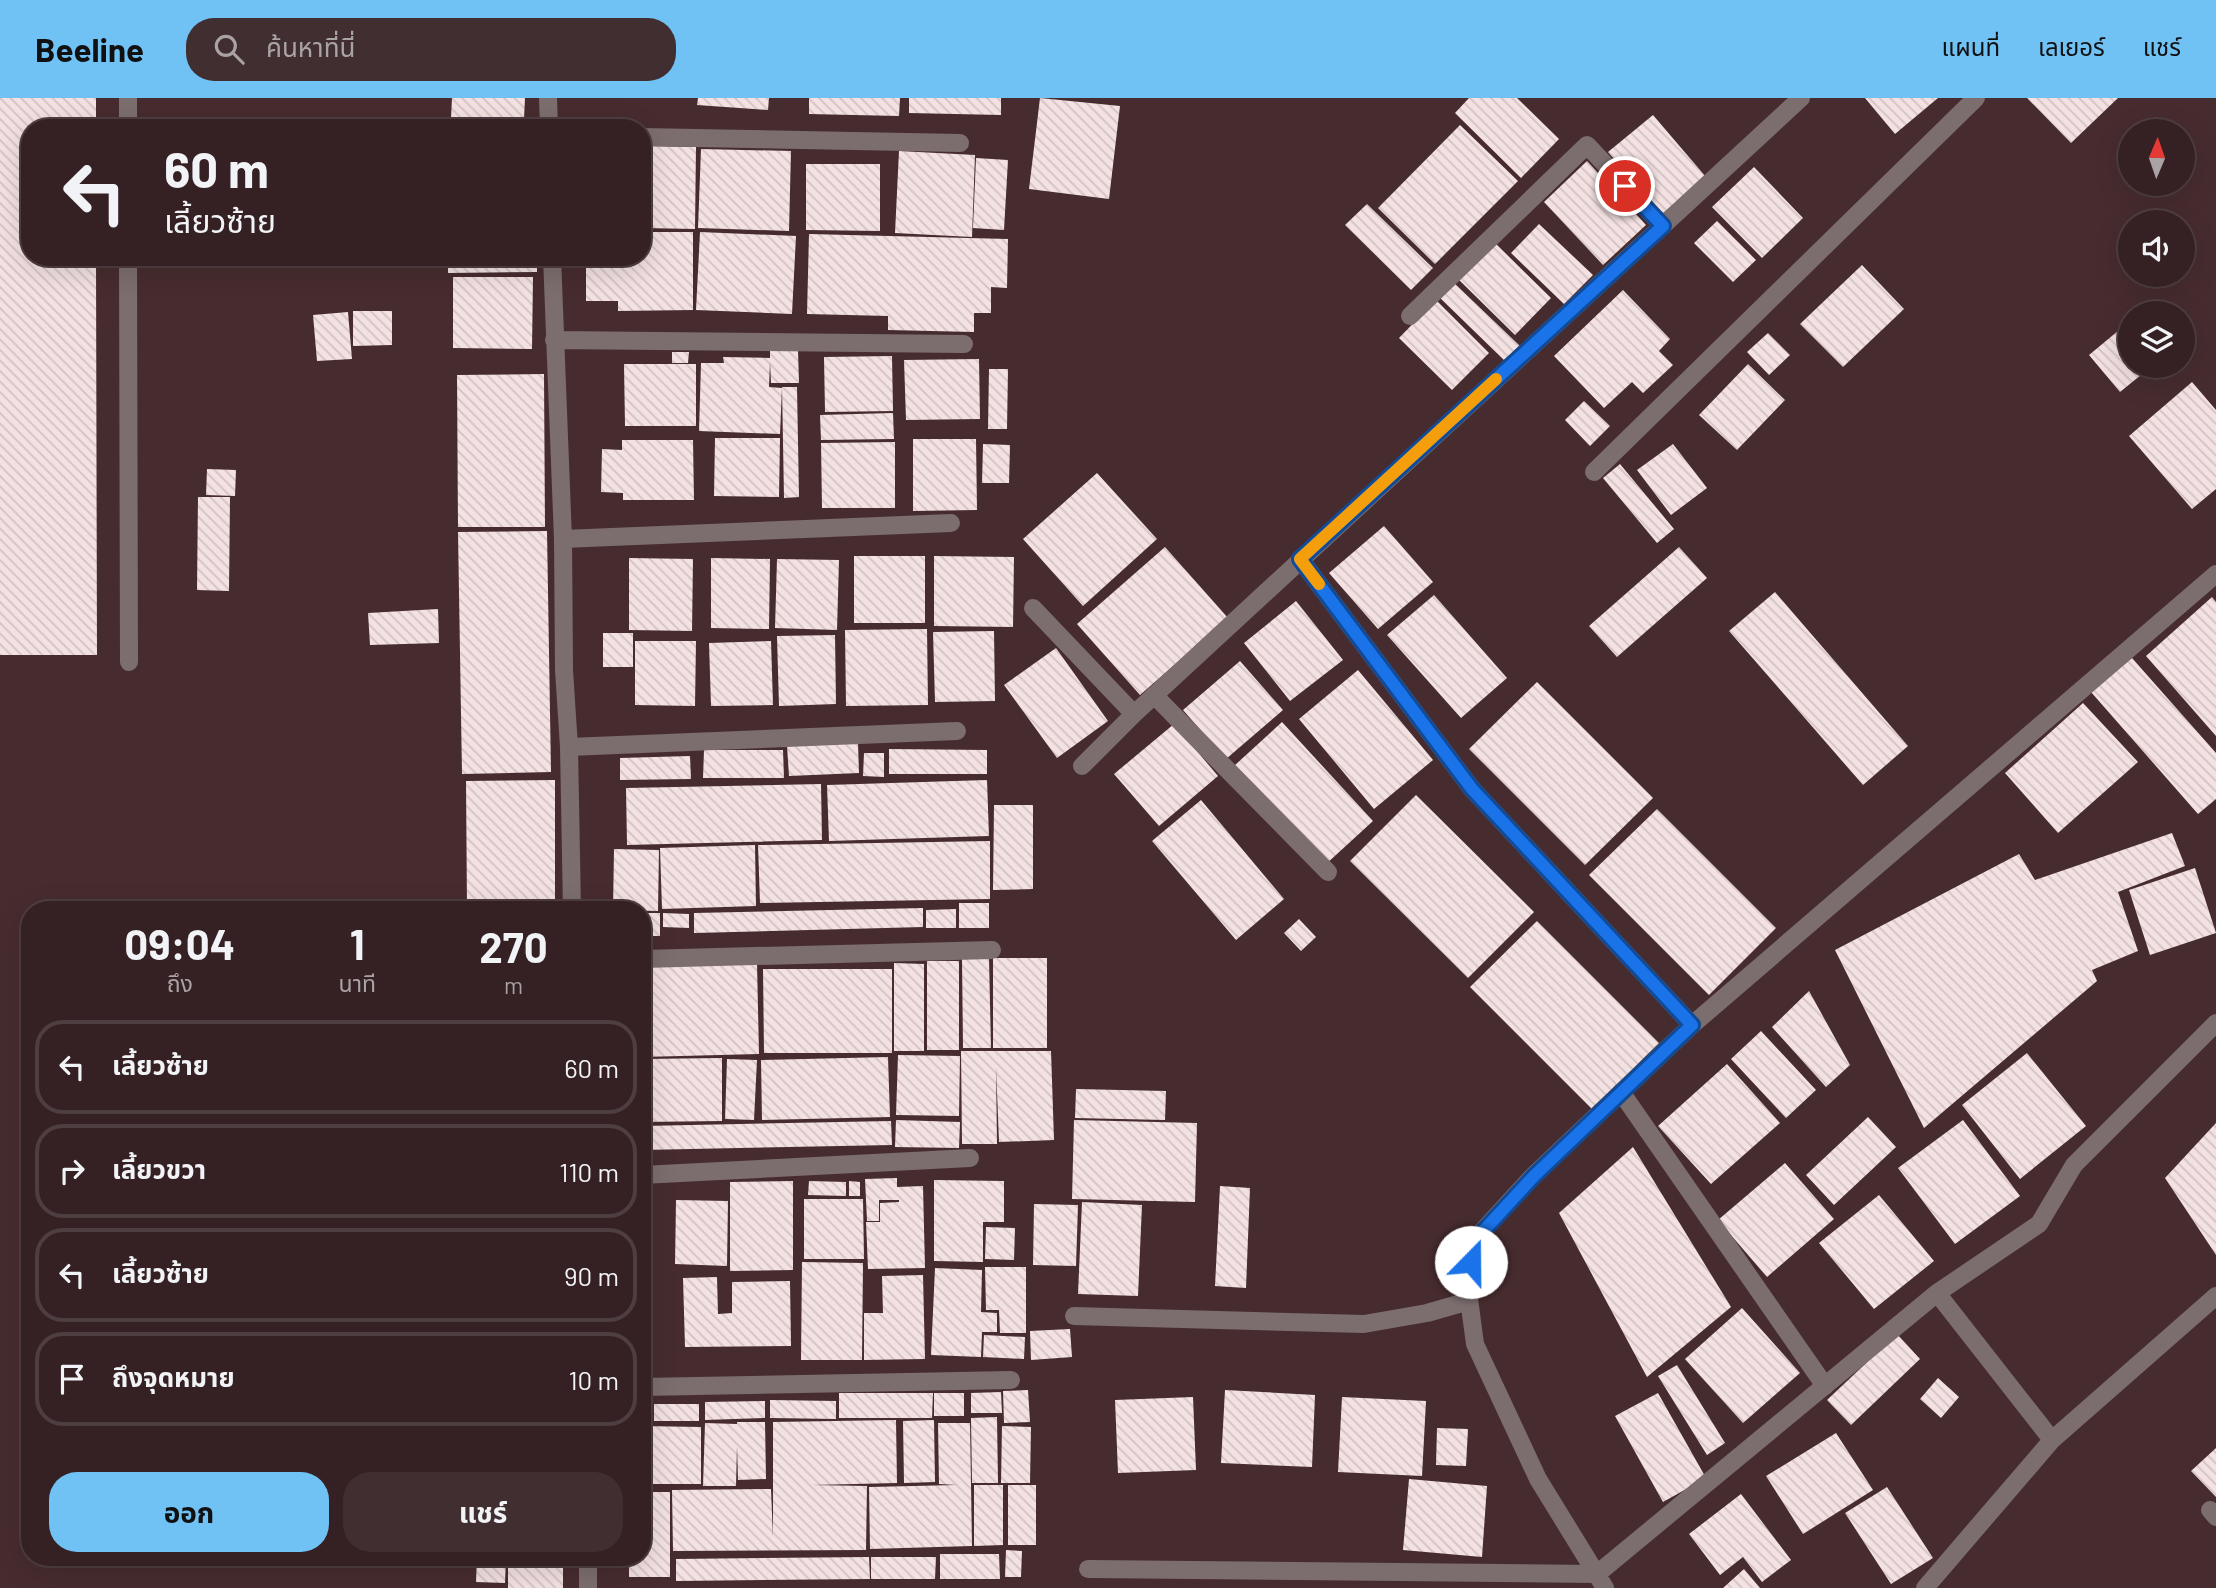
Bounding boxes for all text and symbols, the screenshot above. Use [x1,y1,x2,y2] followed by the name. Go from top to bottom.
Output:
[186,18,676,81] search box
[35,29,144,69] text: Beeline
[210,30,248,68] icon: search
[266,31,355,62] text: ค้นหาที่นี่
[1942,32,2000,61] text: แผนที่
[2038,32,2105,61] text: เลเยอร์
[2143,32,2181,61] text: แชร์
[2118,119,2194,196] north arrow
[2118,119,2195,378] map controls
[164,139,269,198] text: 60 m
[49,147,140,238] icon: left
[1595,156,1655,216] pin
[1606,167,1644,205] icon: arrive
[164,201,276,239] text: เลี้ยวซ้าย
[2118,210,2195,287] button: sound
[2118,301,2195,378] button: layers
[124,918,235,968] text: 09:04
[350,918,365,968] text: 1
[479,921,548,971] text: 270
[167,969,193,997] text: ถึง
[339,969,376,997] text: นาที
[504,971,523,999] text: m
[53,1048,91,1086] icon: left
[112,1049,209,1080] text: เลี้ยวซ้าย
[564,1052,619,1083] text: 60 m
[53,1152,91,1190] icon: right
[112,1153,206,1184] text: เลี้ยวขวา
[559,1156,619,1187] text: 110 m
[1434,1225,1508,1299] position arrow
[53,1256,91,1294] icon: left
[112,1257,209,1288] text: เลี้ยวซ้าย
[564,1260,619,1291] text: 90 m
[53,1360,91,1398] icon: arrive
[112,1361,235,1392] text: ถึงจุดหมาย
[569,1364,619,1395] text: 10 m
[49,1472,329,1552] button: ออก
[343,1472,623,1552] button: แชร์

